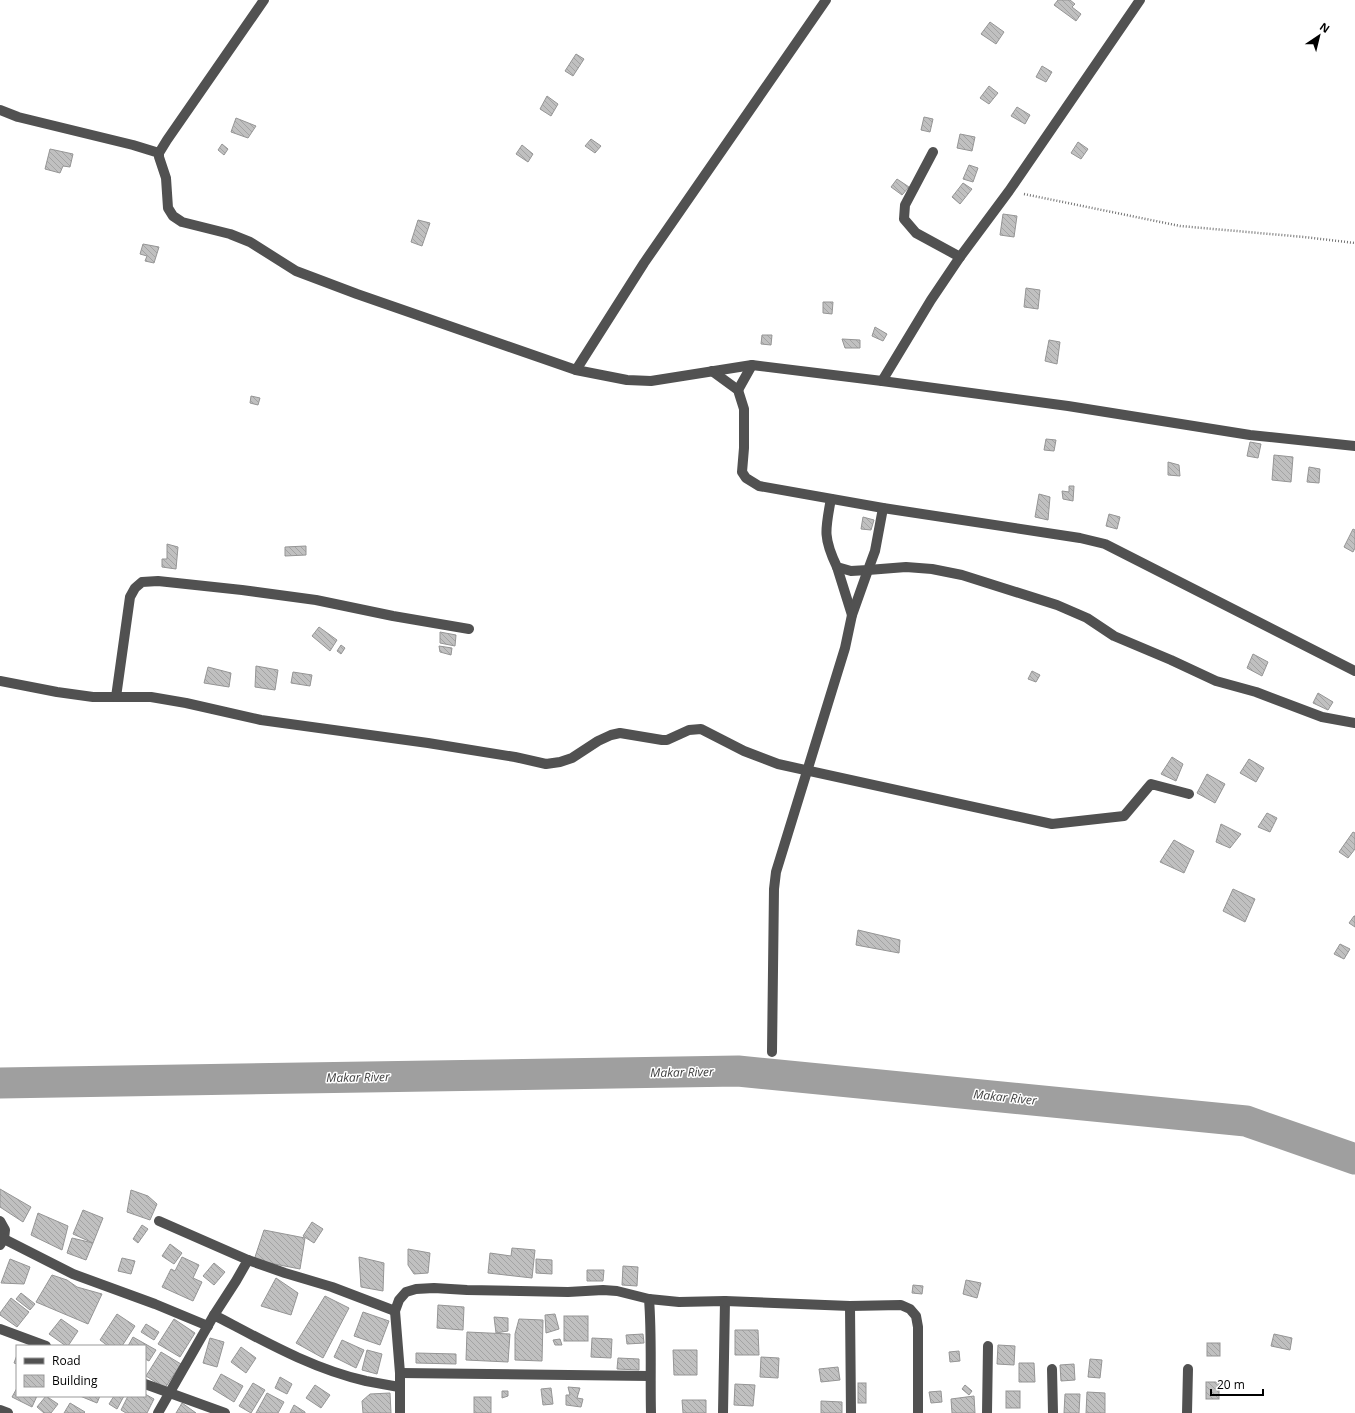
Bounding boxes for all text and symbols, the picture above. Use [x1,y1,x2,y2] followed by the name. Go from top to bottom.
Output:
[1299,16,1339,56] north arrow
[1317,19,1333,36] text: N
[650,1063,715,1081] water label: Makar River
[326,1068,391,1086] water label: Makar River
[973,1085,1039,1109] water label: Makar River
[16,1345,146,1397] legend
[52,1352,81,1369] text: Road
[1211,1371,1263,1397] scale bar
[52,1372,98,1389] text: Building
[1217,1376,1245,1393] text: 20 m

